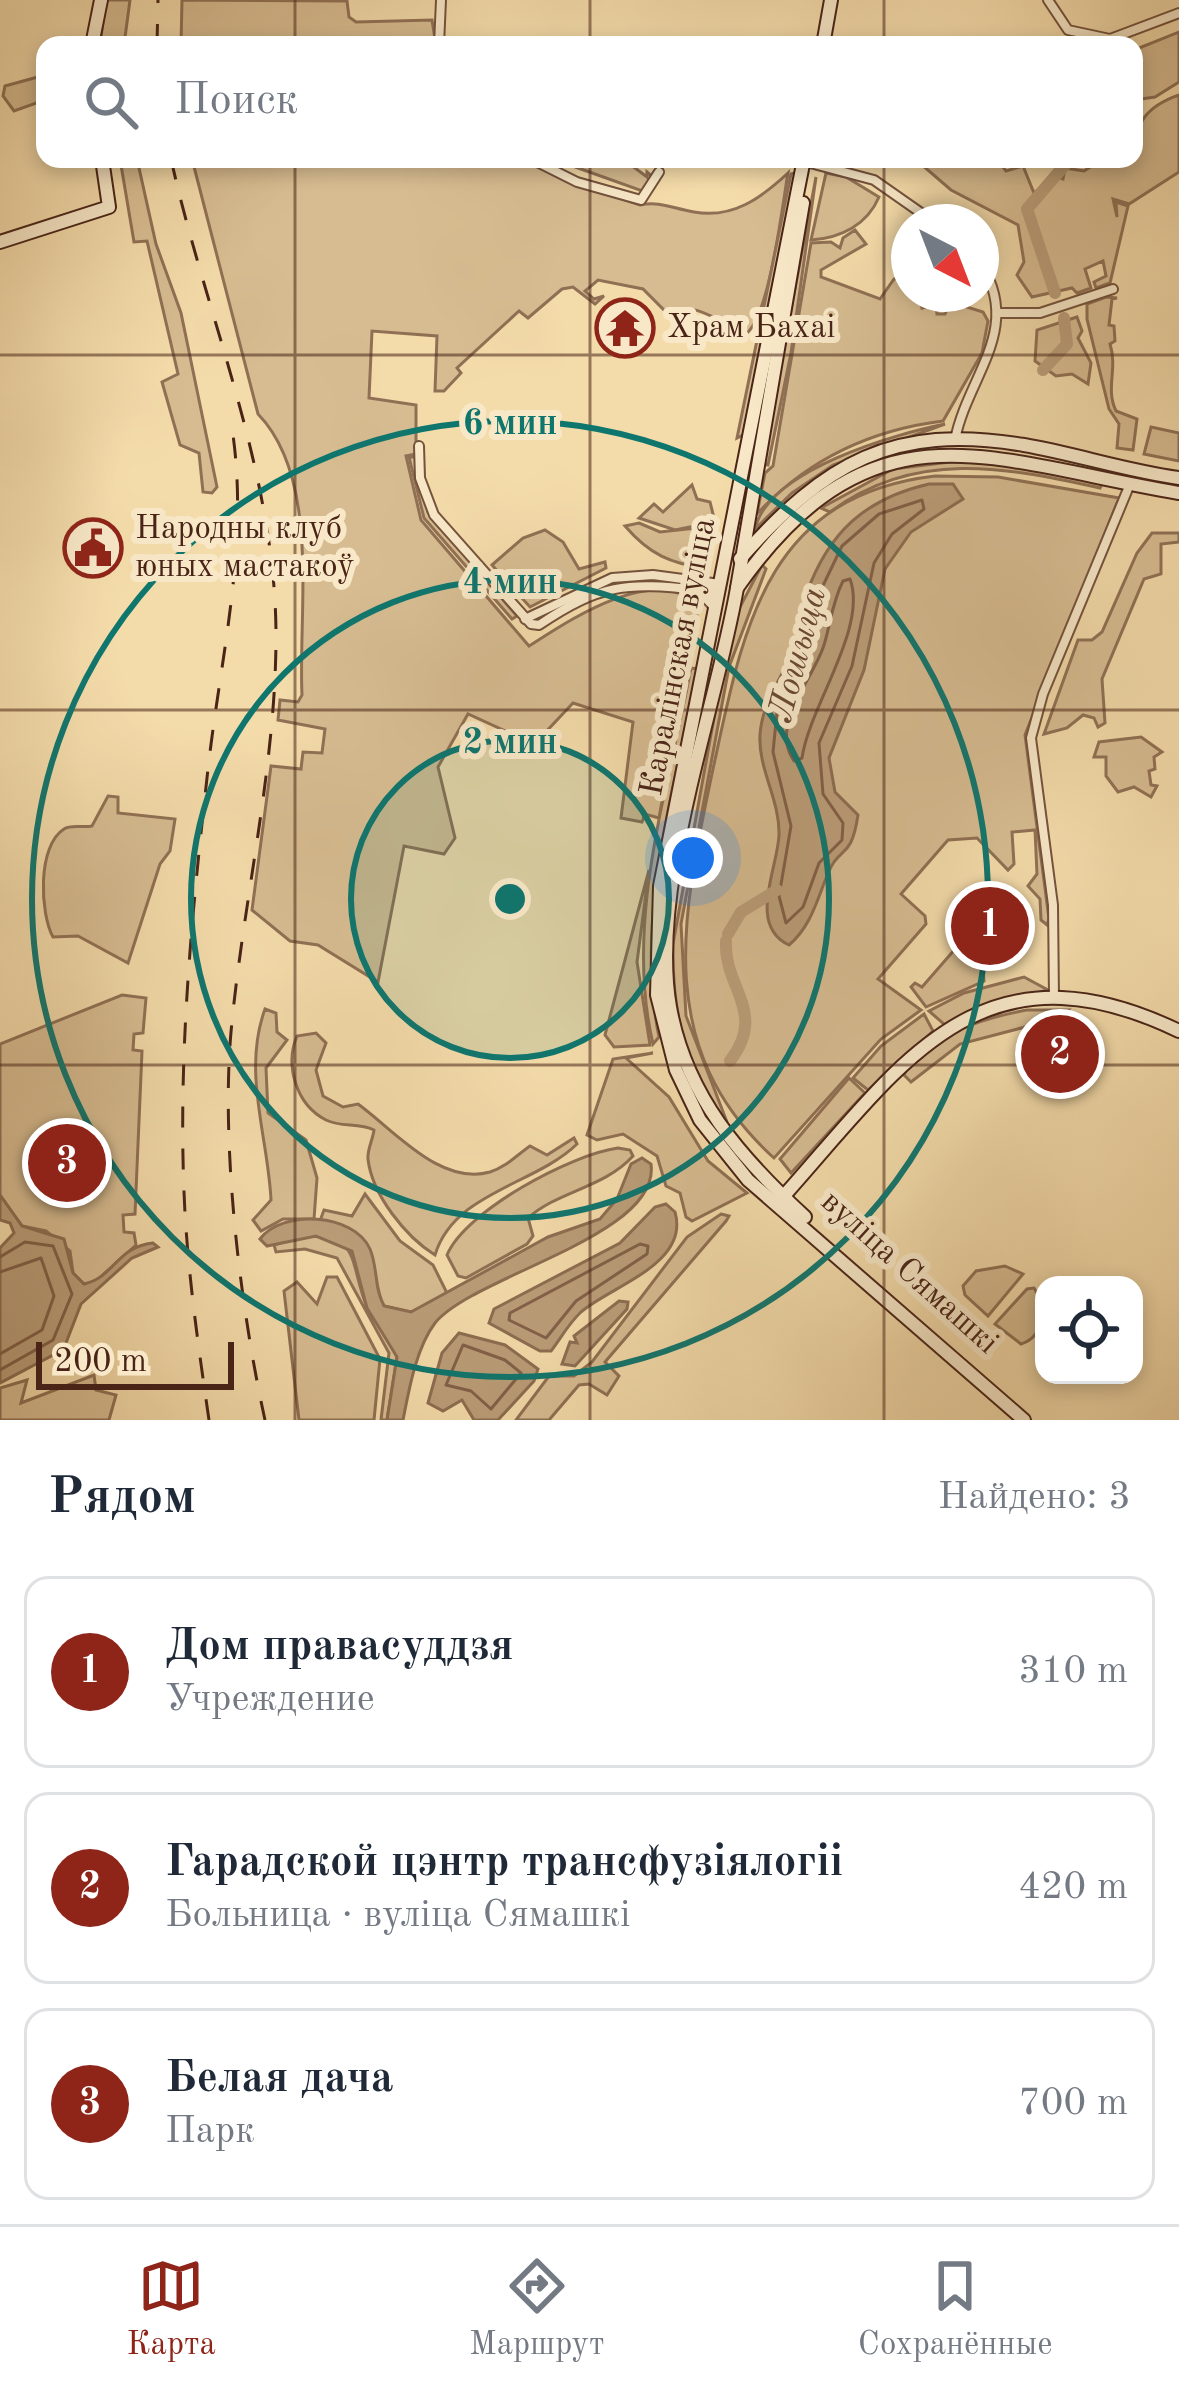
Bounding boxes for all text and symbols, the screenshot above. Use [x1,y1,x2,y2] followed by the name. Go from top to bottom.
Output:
[36,36,1143,168] search box
[78,69,144,135] icon: search
[174,79,298,124] text: Поиск
[891,204,999,312] north arrow
[594,297,656,359] temple icon: Храм Бахаі
[667,312,835,345] place label: Храм Бахаі
[462,407,558,443] text: 6 мин
[135,513,354,584] place label: Народны клуб юных мастакоў
[636,515,722,799] street label: Каралінская вуліца
[62,517,124,579] public building icon: Народны клуб юных мастакоў
[462,566,558,602] text: 4 мин
[764,584,834,726] water label: Лошыца
[462,726,558,762] text: 2 мин
[663,828,723,888] your location
[489,878,531,920] centre of rings
[951,881,1029,971] pin: 1
[1021,1009,1099,1099] pin: 2
[28,1118,106,1208] pin: 3
[814,1185,1004,1361] street label: вуліца Сямашкі
[1035,1276,1143,1384] map controls
[1035,1276,1143,1384] button: locate
[36,1336,234,1389] scale bar
[54,1346,147,1379] text: 200 m
[48,1473,196,1524] text: Рядом
[938,1478,1131,1517] text: Найдено: 3
[165,1625,513,1670] text: Дом правасуддзя
[79,1652,101,1691] text: 1
[1018,1652,1128,1691] text: 310 m
[165,1680,375,1719] text: Учреждение
[165,1841,843,1886] text: Гарадской цэнтр трансфузіялогіі
[79,1868,101,1907] text: 2
[1018,1868,1128,1907] text: 420 m
[165,1896,630,1935] text: Больница · вуліца Сямашкі
[165,2057,394,2102] text: Белая дача
[79,2084,101,2123] text: 3
[1018,2084,1128,2123] text: 700 m
[165,2112,255,2151] text: Парк
[127,2253,216,2366] tab: Карта
[469,2253,605,2366] tab: Маршрут
[858,2253,1052,2366] tab: Сохранённые

